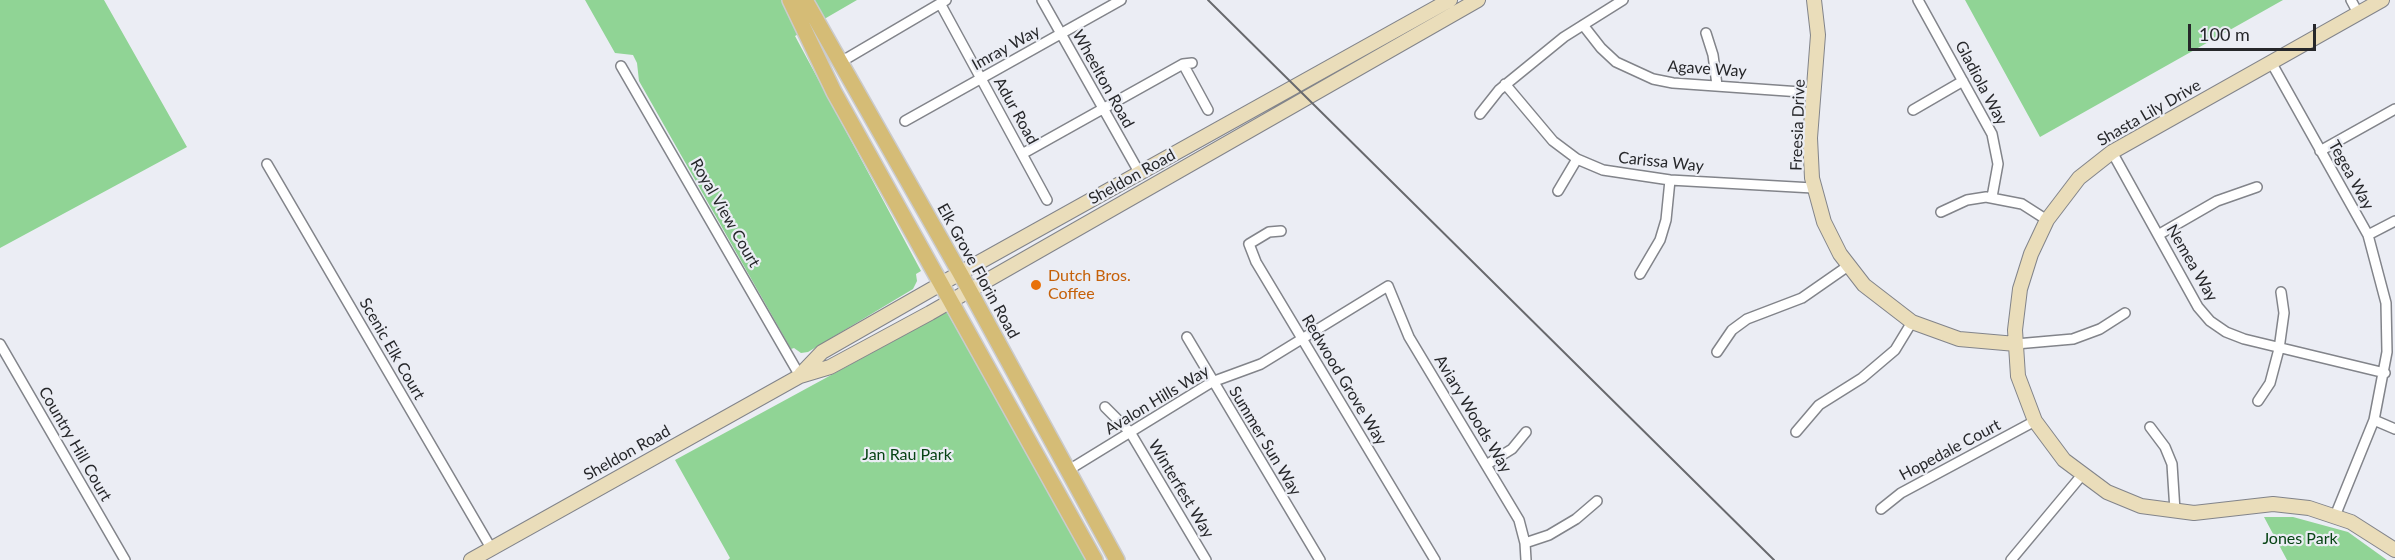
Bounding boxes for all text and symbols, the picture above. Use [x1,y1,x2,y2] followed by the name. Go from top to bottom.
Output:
[2191,12,2318,50] scale bar
[969,21,1043,75] street label: Imray Way
[2199,23,2250,45] text: 100 m
[1068,27,1138,131] street label: Wheelton Road
[1951,38,2011,128] street label: Gladiola Way
[1667,57,1747,81] street label: Agave Way
[990,74,1042,148] street label: Adur Road
[2094,76,2204,150] street label: Shasta Lily Drive
[1787,79,1809,171] street label: Freesia Drive
[2324,137,2378,213] street label: Tegea Way
[1085,145,1179,209] street label: Sheldon Road
[1617,148,1705,176] street label: Carissa Way
[686,155,764,271] street label: Royal View Court
[933,200,1023,342] street label: Elk Grove Florin Road
[2162,221,2222,305] street label: Nemea Way
[1048,266,1131,304] place label: Dutch Bros. Coffee
[1029,278,1043,292] marker: Dutch Bros. Coffee
[355,295,429,403] street label: Scenic Elk Court
[1297,311,1391,449] street label: Redwood Grove Way
[1430,352,1516,476] street label: Aviary Woods Way
[1101,361,1213,439] street label: Avalon Hills Way
[34,383,116,505] street label: Country Hill Court
[1225,383,1305,499] street label: Summer Sun Way
[1896,415,2004,485] street label: Hopedale Court
[580,421,674,485] street label: Sheldon Road
[1144,436,1218,542] street label: Winterfest Way
[862,445,952,465] park label: Jan Rau Park
[2262,529,2338,549] park label: Jones Park

